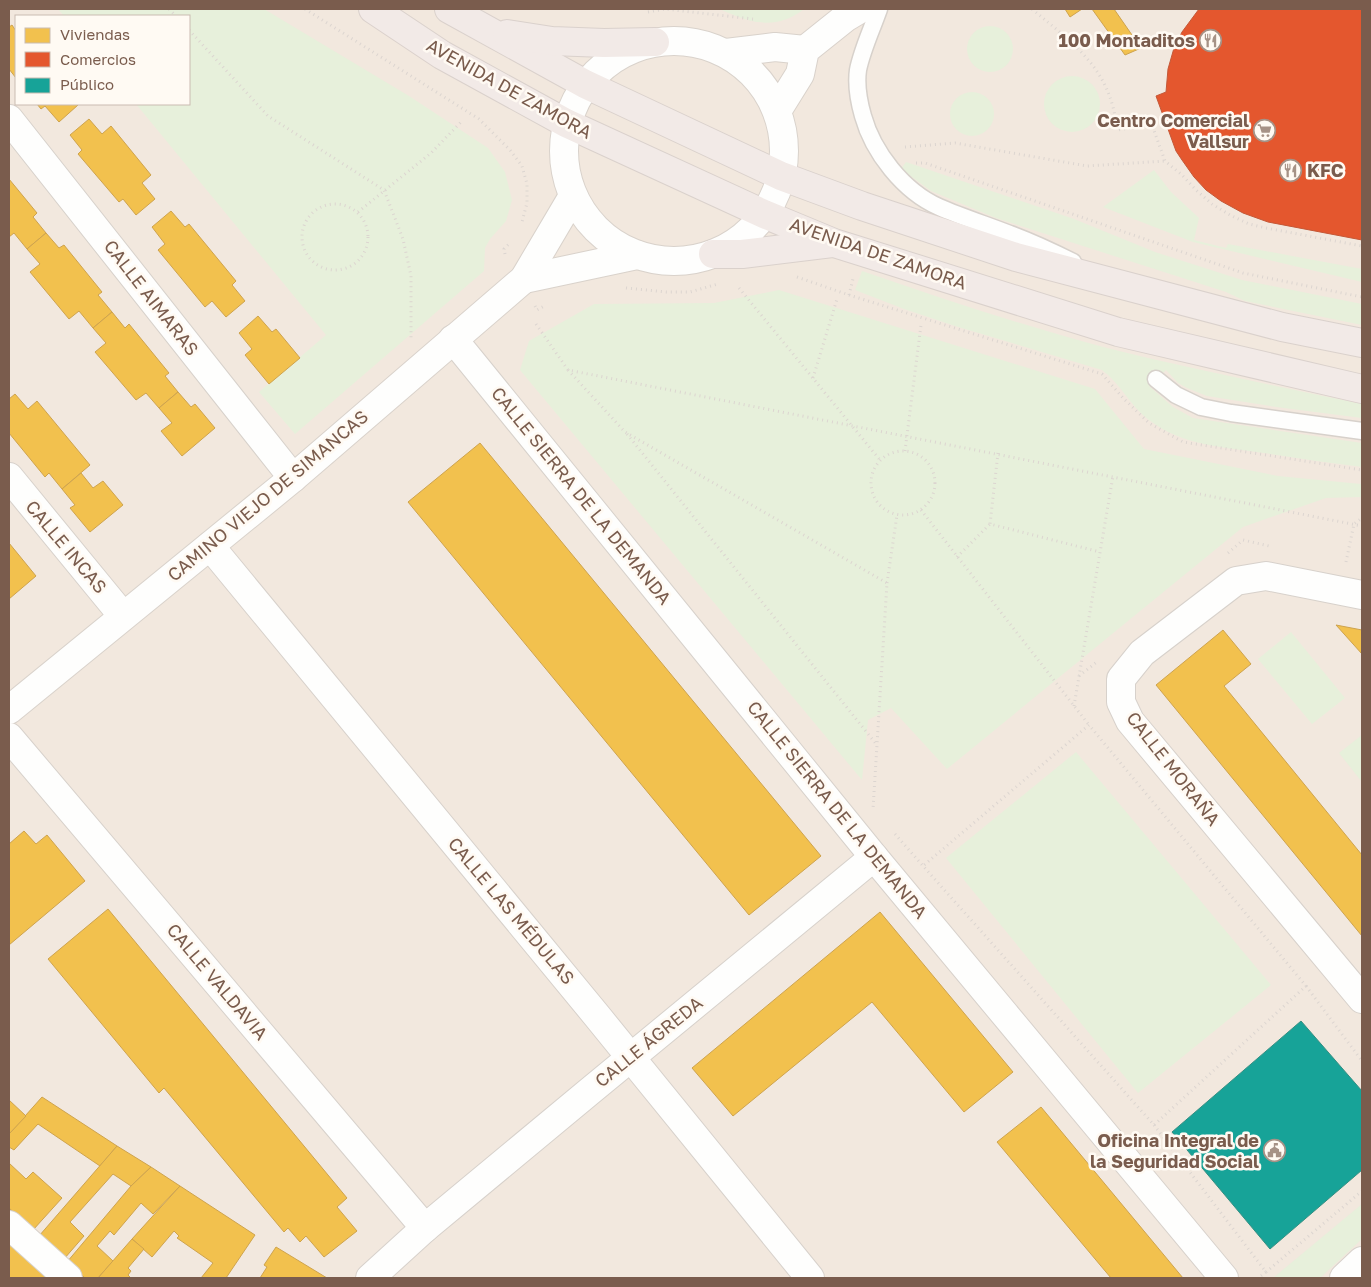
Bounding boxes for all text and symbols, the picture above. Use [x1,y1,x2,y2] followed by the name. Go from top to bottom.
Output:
[15,15,190,105] legend
[60,25,130,43] text: Viviendas
[1058,29,1195,51] place label: 100 Montaditos
[1199,29,1223,53] restaurant icon: 100 Montaditos
[423,34,596,143] street label: AVENIDA DE ZAMORA
[60,50,136,68] text: Comercios
[60,75,114,93] text: Público
[1097,109,1249,152] place label: Centro Comercial Vallsur
[1253,119,1277,143] supermarket icon: Centro Comercial Vallsur
[1279,159,1303,183] restaurant icon: KFC
[1307,159,1344,181] place label: KFC
[787,212,970,294] street label: AVENIDA DE ZAMORA
[100,235,204,360] street label: CALLE AIMARAS
[487,382,676,609] street label: CALLE SIERRA DE LA DEMANDA
[163,405,372,586] street label: CAMINO VIEJO DE SIMANCAS
[22,495,112,597] street label: CALLE INCAS
[743,696,932,923] street label: CALLE SIERRA DE LA DEMANDA
[1122,707,1225,830] street label: CALLE MORAÑA
[444,832,580,988] street label: CALLE LAS MÉDULAS
[163,919,273,1044] street label: CALLE VALDAVIA
[590,991,707,1091] street label: CALLE ÁGREDA
[1090,1129,1259,1172] place label: Oficina Integral de la Seguridad Social
[1263,1139,1287,1163] public building icon: Oficina Integral de la Seguridad Social

